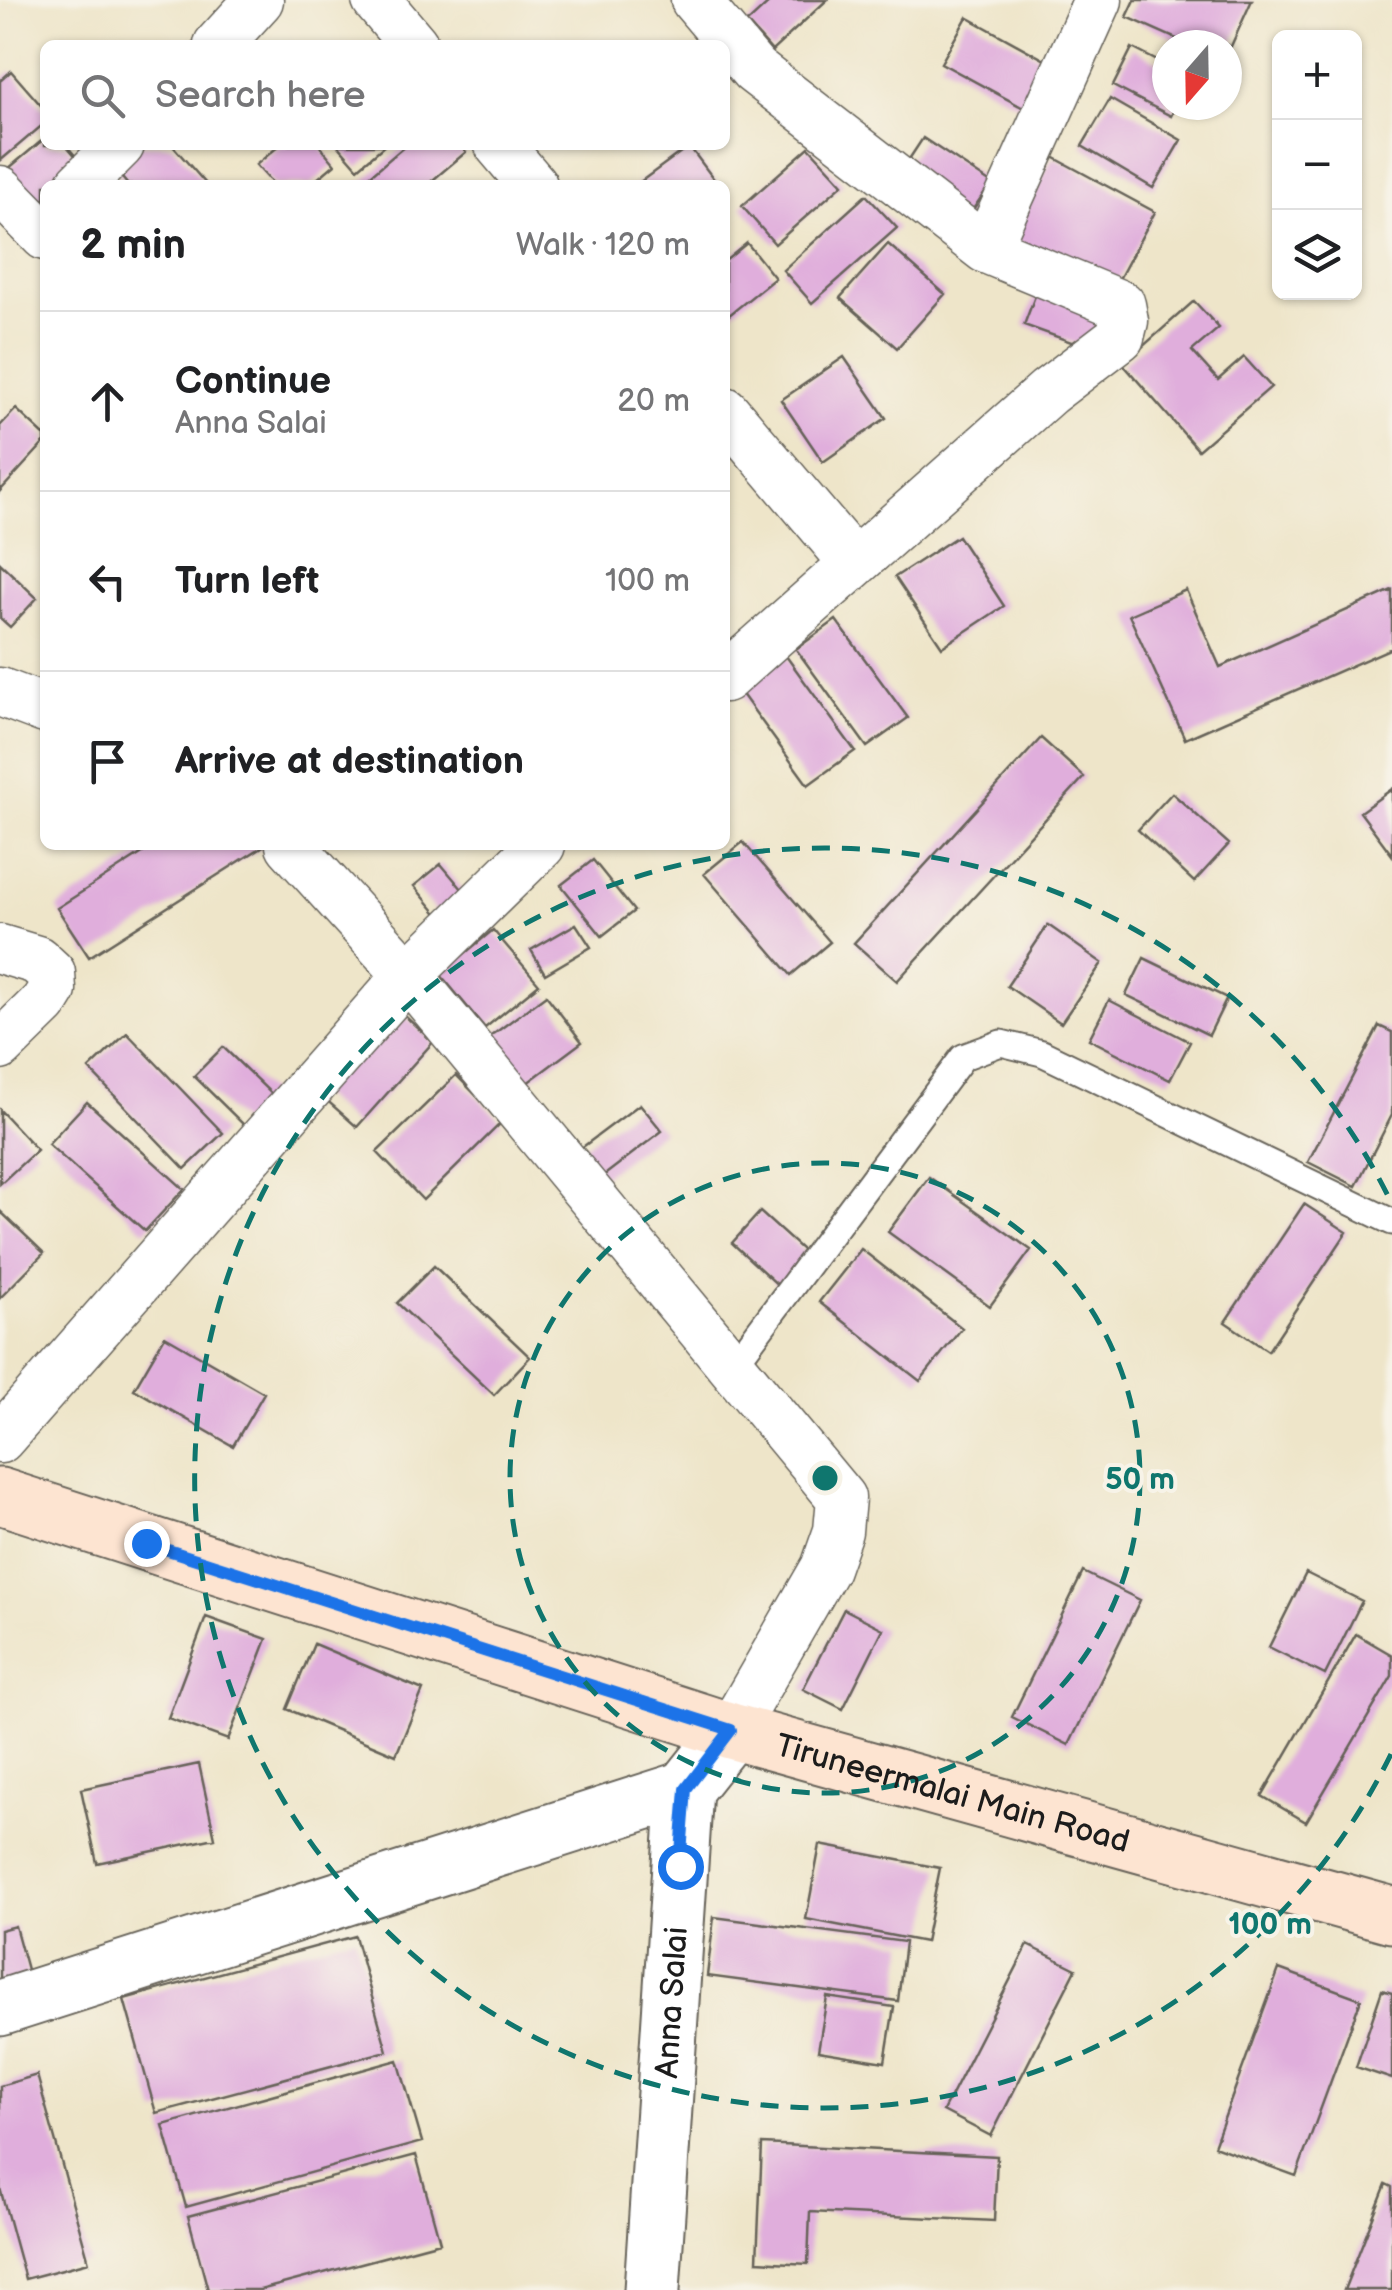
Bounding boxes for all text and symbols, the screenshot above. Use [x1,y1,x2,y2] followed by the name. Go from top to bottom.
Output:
[1152,30,1242,120] north arrow
[1272,30,1362,300] map controls
[1272,30,1362,120] button: +
[40,40,730,150] search box
[75,68,130,123] icon: search
[155,73,366,118] text: Search here
[1272,120,1362,210] button: −
[1272,210,1362,300] button: layers
[80,220,186,271] text: 2 min
[516,226,690,265] text: Walk · 120 m
[175,359,331,404] text: Continue
[80,374,135,429] icon: ahead
[617,382,690,421] text: 20 m
[175,404,327,443] text: Anna Salai
[80,554,135,609] icon: left
[175,559,319,604] text: Turn left
[605,562,690,601] text: 100 m
[80,734,135,789] icon: arrive
[175,739,524,784] text: Arrive at destination
[807,1460,843,1496] centre of rings
[1105,1462,1175,1498] text: 50 m
[124,1521,170,1567] route end
[771,1726,1134,1862] street label: Tiruneermalai Main Road
[658,1844,704,1890] route start
[1228,1907,1312,1943] text: 100 m
[648,1926,697,2080] street label: Anna Salai

